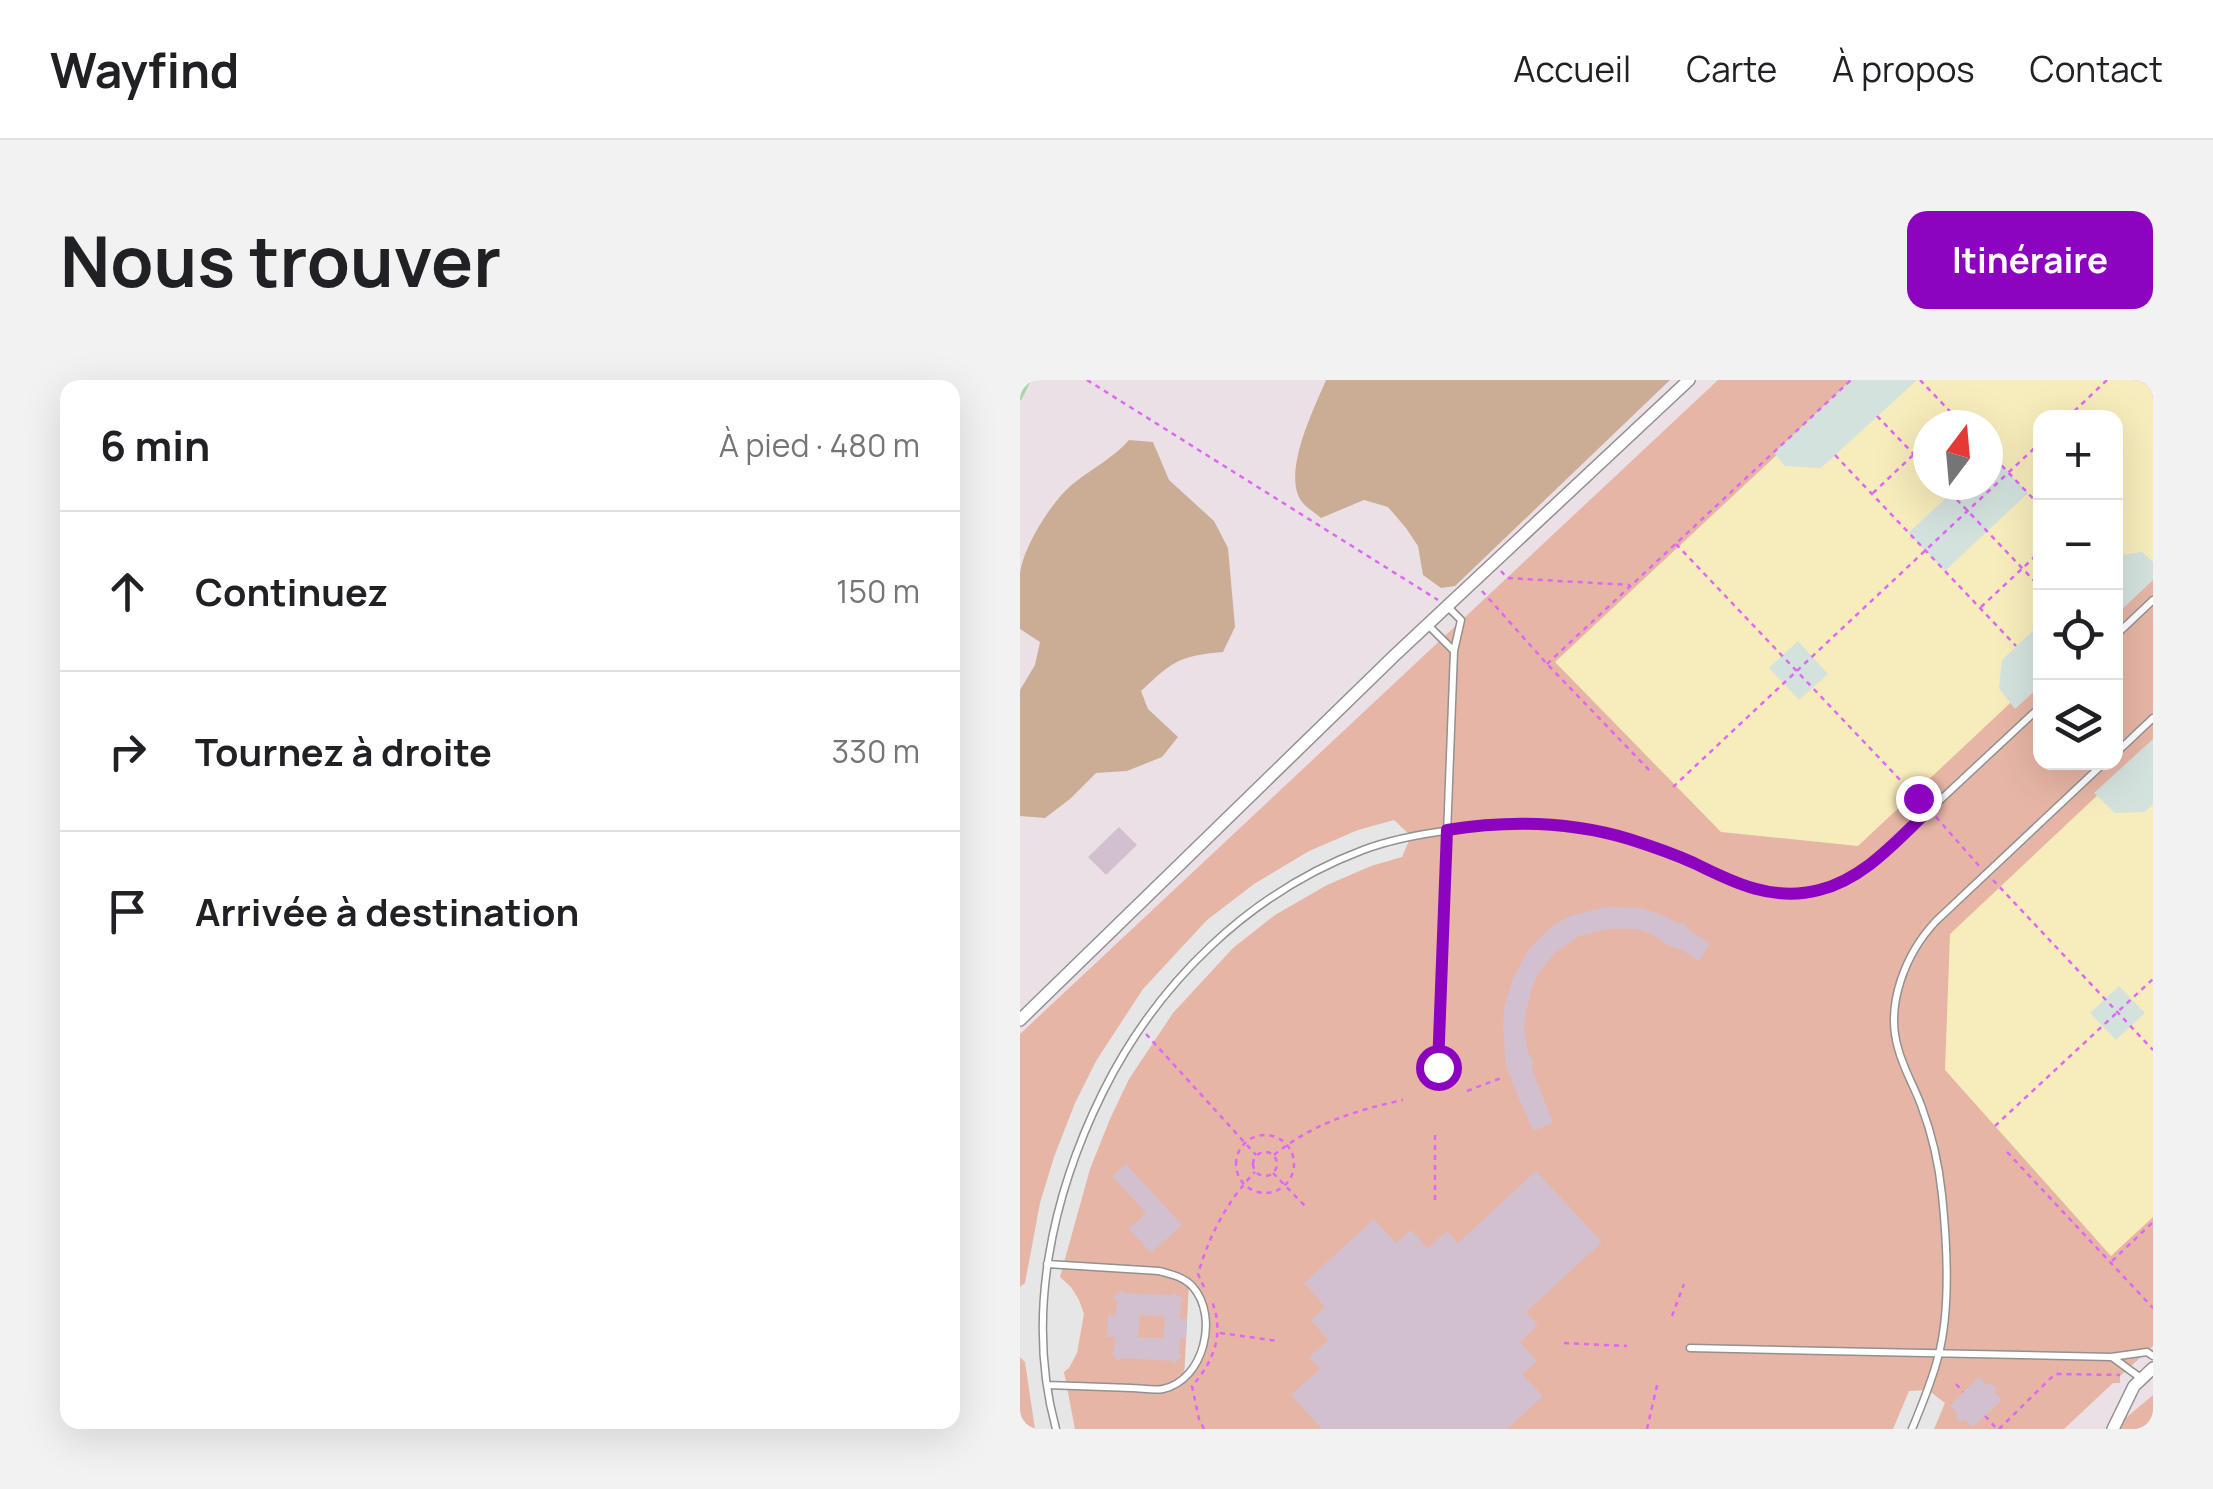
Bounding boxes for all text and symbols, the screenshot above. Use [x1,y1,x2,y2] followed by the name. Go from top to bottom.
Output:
[50,37,239,102] text: Wayfind
[1513,45,1631,93] text: Accueil
[1686,45,1777,93] text: Carte
[1832,45,1975,93] text: À propos
[2030,45,2163,93] text: Contact
[1907,211,2153,309] button: Itinéraire
[60,212,501,308] text: Nous trouver
[1913,410,2003,500] north arrow
[2033,410,2123,770] map controls
[2033,410,2123,500] button: +
[100,416,210,474] text: 6 min
[719,423,920,467] text: À pied · 480 m
[2033,500,2123,590] button: −
[100,564,155,619] icon: ahead
[195,565,388,617] text: Continuez
[836,569,920,613] text: 150 m
[2033,590,2123,680] button: locate
[2033,680,2123,770] button: layers
[100,724,155,779] icon: right
[195,725,492,777] text: Tournez à droite
[832,729,920,773] text: 330 m
[1896,776,1942,822] route end
[100,884,155,939] icon: arrive
[195,885,579,937] text: Arrivée à destination
[1416,1045,1462,1091] route start

